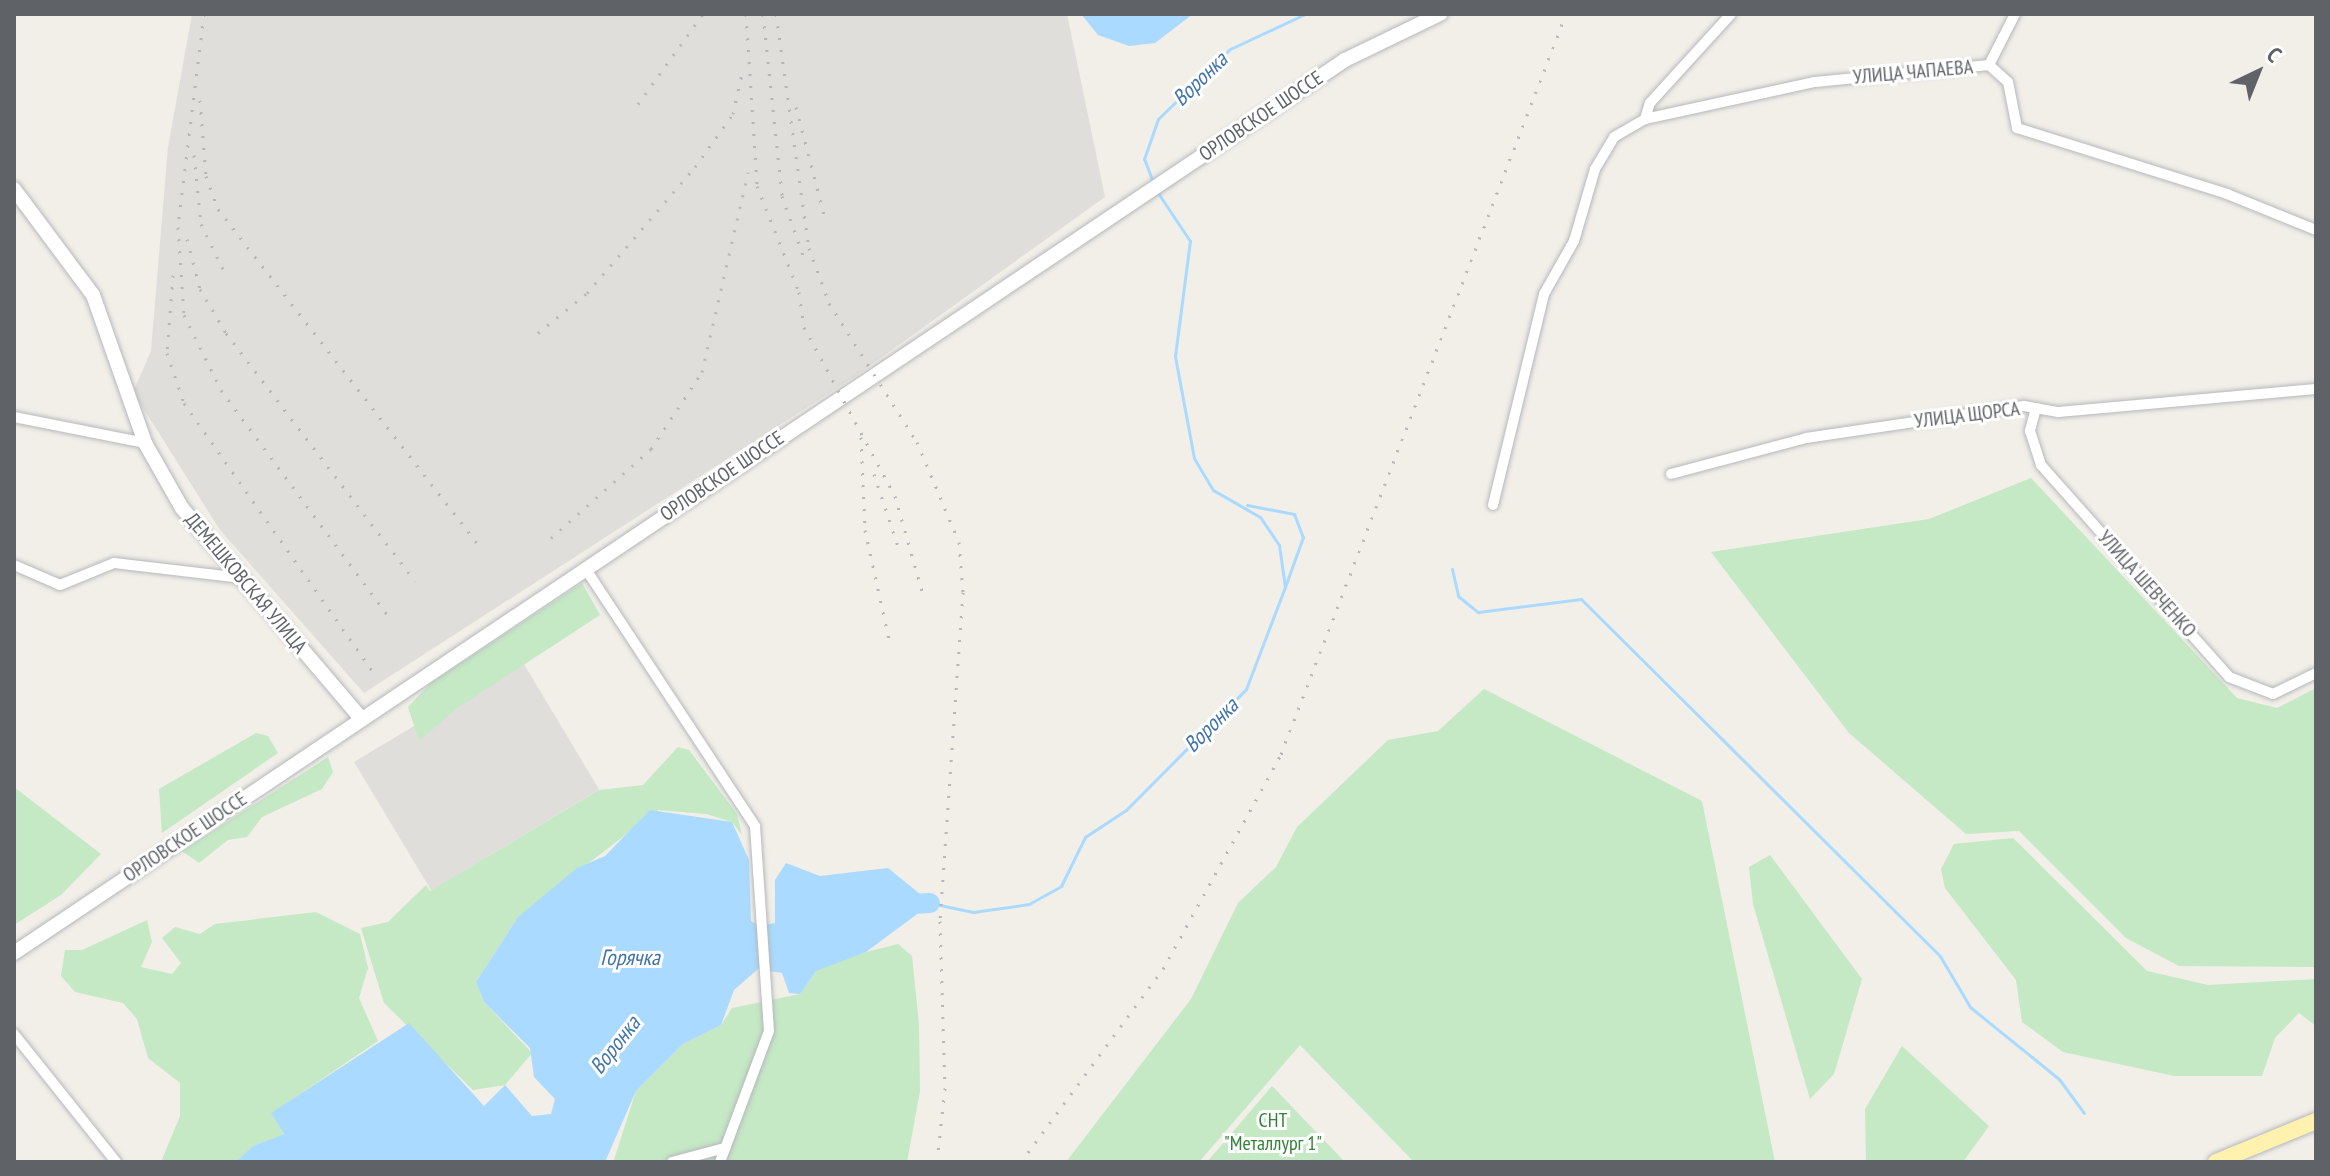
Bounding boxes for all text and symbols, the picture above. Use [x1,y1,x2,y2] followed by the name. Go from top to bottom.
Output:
[2218,32,2298,112] north arrow
[2261,41,2288,68] text: С
[1167,47,1233,111] water label: Воронка
[1852,55,1974,89] street label: УЛИЦА ЧАПАЕВА
[1195,66,1327,166] street label: ОРЛОВСКОЕ ШОССЕ
[1913,397,2021,433] street label: УЛИЦА ЩОРСА
[656,426,788,526] street label: ОРЛОВСКОЕ ШОССЕ
[180,508,312,658] street label: ДЕМЕШКОВСКАЯ УЛИЦА
[2093,525,2201,643] street label: УЛИЦА ШЕВЧЕНКО
[1178,692,1244,758] water label: Воронка
[119,787,251,887] street label: ОРЛОВСКОЕ ШОССЕ
[600,945,660,971] water label: Горячка
[584,1011,646,1079] water label: Воронка
[1224,1108,1322,1155] park label: СНТ "Металлург 1"

